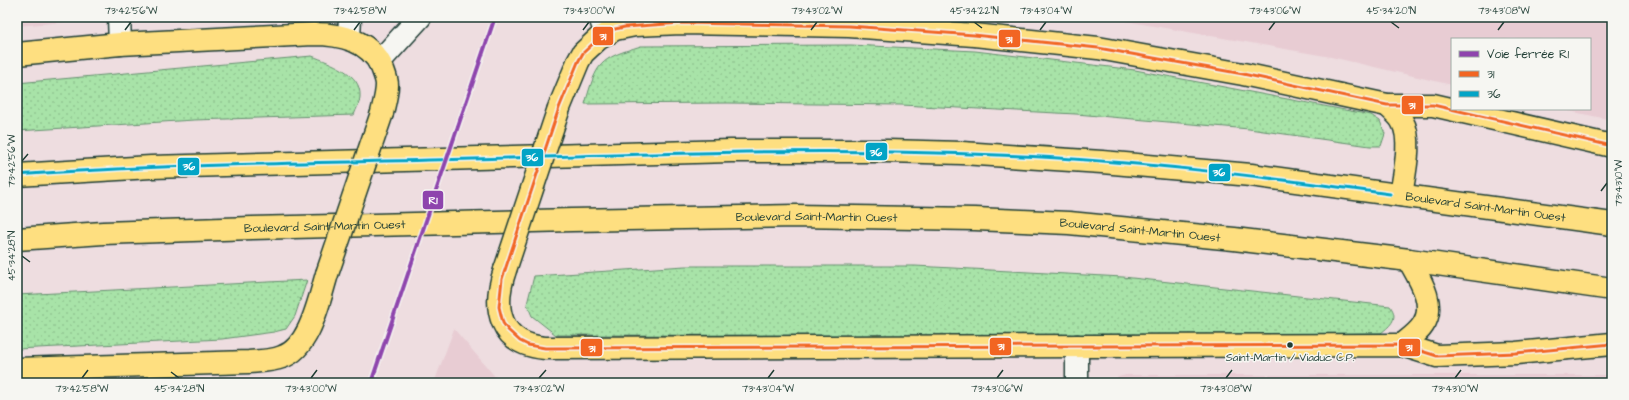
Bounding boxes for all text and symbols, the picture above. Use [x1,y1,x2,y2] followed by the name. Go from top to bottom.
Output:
[105,4,158,18] text: 73°42'56"W
[334,4,387,18] text: 73°42'58"W
[563,4,615,18] text: 73°43'00"W
[792,4,843,18] text: 73°43'02"W
[949,4,999,18] text: 45°34'22"N
[1020,4,1073,18] text: 73°43'04"W
[1249,4,1301,18] text: 73°43'06"W
[1366,4,1416,18] text: 45°34'20"N
[1478,4,1530,18] text: 73°43'08"W
[592,26,614,46] line badge: 31
[598,29,607,44] text: 31
[998,29,1021,48] line badge: 31
[1004,32,1013,47] text: 31
[1451,38,1591,110] legend
[1487,46,1570,63] text: Voie ferrée R1
[1487,66,1495,83] text: 31
[1487,86,1501,103] text: 36
[1401,95,1424,115] line badge: 31
[1407,98,1416,113] text: 31
[5,134,19,187] text: 73°42'56"W
[865,142,888,161] line badge: 36
[869,145,882,160] text: 36
[521,148,544,167] line badge: 36
[525,150,538,165] text: 36
[177,157,200,176] line badge: 36
[182,159,195,174] text: 36
[1612,159,1626,206] text: 73°43'10"W
[1208,163,1231,182] line badge: 36
[1212,165,1225,180] text: 36
[1404,188,1567,227] street label: Boulevard Saint-Martin Ouest
[422,190,444,210] line badge: R1
[428,193,438,208] text: R1
[736,208,898,227] street label: Boulevard Saint-Martin Ouest
[1059,215,1221,247] street label: Boulevard Saint-Martin Ouest
[244,216,406,237] street label: Boulevard Saint-Martin Ouest
[5,231,19,281] text: 45°34'28"N
[989,337,1012,356] line badge: 31
[580,338,603,357] line badge: 31
[1398,338,1421,357] line badge: 31
[996,339,1005,354] text: 31
[1285,340,1295,350] marker: Saint-Martin / Viaduc C.P.
[1404,340,1413,355] text: 31
[587,341,596,356] text: 31
[1226,350,1355,365] place label: Saint-Martin / Viaduc C.P.
[56,382,109,396] text: 73°42'58"W
[154,382,204,396] text: 45°34'28"N
[285,382,337,396] text: 73°43'00"W
[514,382,565,396] text: 73°43'02"W
[742,382,795,396] text: 73°43'04"W
[971,382,1023,396] text: 73°43'06"W
[1200,382,1252,396] text: 73°43'08"W
[1432,382,1479,396] text: 73°43'10"W

